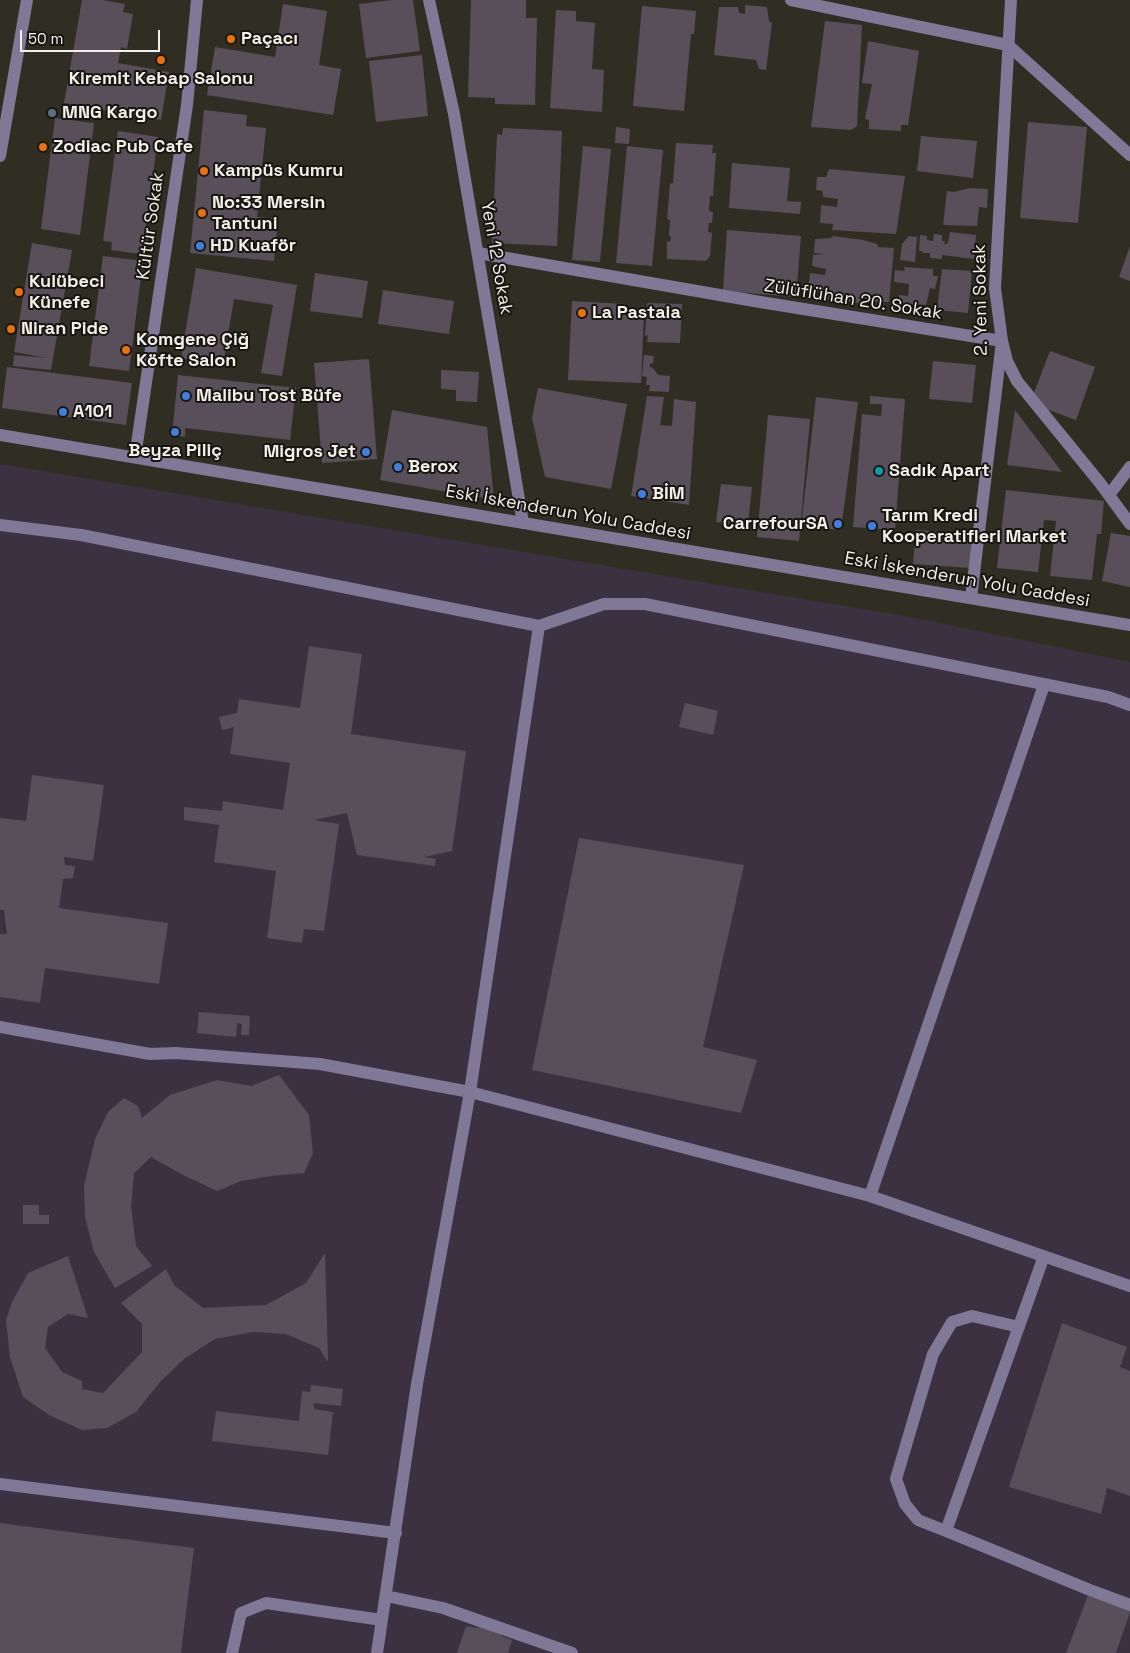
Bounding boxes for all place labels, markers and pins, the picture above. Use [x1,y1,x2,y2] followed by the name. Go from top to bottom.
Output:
[241,28,298,50] place label: Paçacı
[225,33,237,45] marker: Paçacı
[155,54,167,66] marker: Kiremit Kebap Salonu
[69,68,253,90] place label: Kiremit Kebap Salonu
[62,102,157,124] place label: MNG Kargo
[46,107,58,119] marker: MNG Kargo
[53,136,193,158] place label: Zodiac Pub Cafe
[37,141,49,153] marker: Zodiac Pub Cafe
[214,160,343,182] place label: Kampüs Kumru
[198,165,210,177] marker: Kampüs Kumru
[212,192,325,234] place label: No:33 Mersin Tantuni
[196,207,208,219] marker: No:33 Mersin Tantuni
[210,235,296,257] place label: HD Kuaför
[194,240,206,252] marker: HD Kuaför
[29,271,104,314] place label: Kulübeci Künefe
[13,286,25,298] marker: Kulübeci Künefe
[592,302,681,324] place label: La Pastaia
[576,307,588,319] marker: La Pastaia
[21,318,108,340] place label: Niran Pide
[5,323,17,335] marker: Niran Pide
[136,329,249,372] place label: Komgene Çiğ Köfte Salon
[120,344,132,356] marker: Komgene Çiğ Köfte Salon
[196,385,342,407] place label: Malibu Tost Büfe
[180,390,192,402] marker: Malibu Tost Büfe
[73,401,112,423] place label: A101
[57,406,69,418] marker: A101
[169,426,181,438] marker: Beyza Piliç
[128,440,222,462] place label: Beyza Piliç
[263,441,356,463] place label: Migros Jet
[360,446,372,458] marker: Migros Jet
[408,456,458,478] place label: Berox
[889,460,990,482] place label: Sadık Apart
[392,461,404,473] marker: Berox
[873,465,885,477] marker: Sadık Apart
[652,483,685,505] place label: BİM
[636,488,648,500] marker: BİM
[882,505,1067,548] place label: Tarım Kredi Kooperatifleri Market
[723,513,828,535] place label: CarrefourSA
[832,518,844,530] marker: CarrefourSA
[866,520,878,532] marker: Tarım Kredi Kooperatifleri Market

